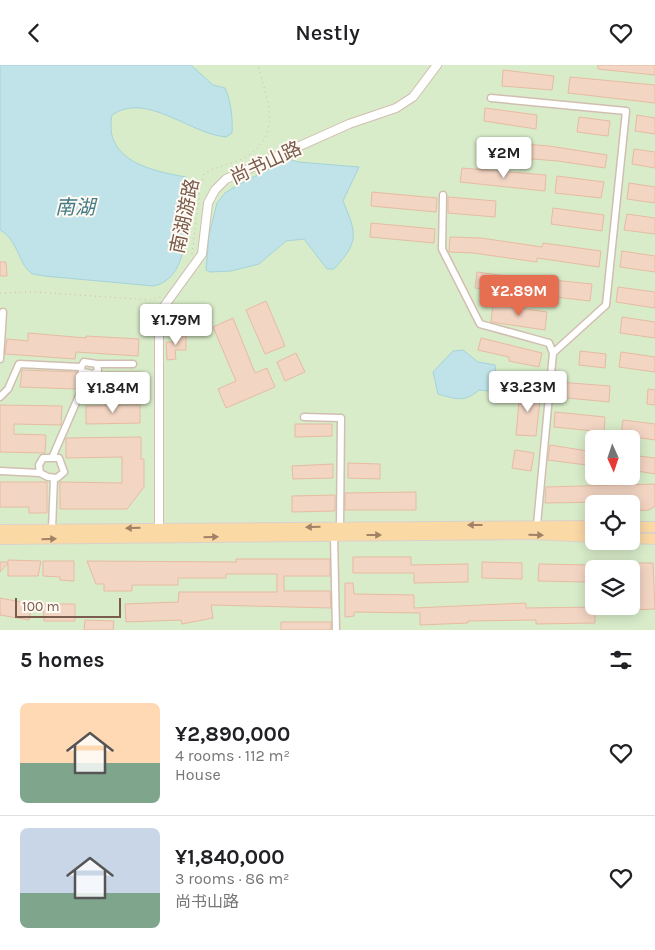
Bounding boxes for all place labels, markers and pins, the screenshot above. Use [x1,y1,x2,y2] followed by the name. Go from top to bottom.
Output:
[480,137,528,179] pin: ¥2M
[478,275,560,317] pin: ¥2.89M
[135,303,217,346] pin: ¥1.79M
[72,371,154,414] pin: ¥1.84M
[487,371,569,413] pin: ¥3.23M

